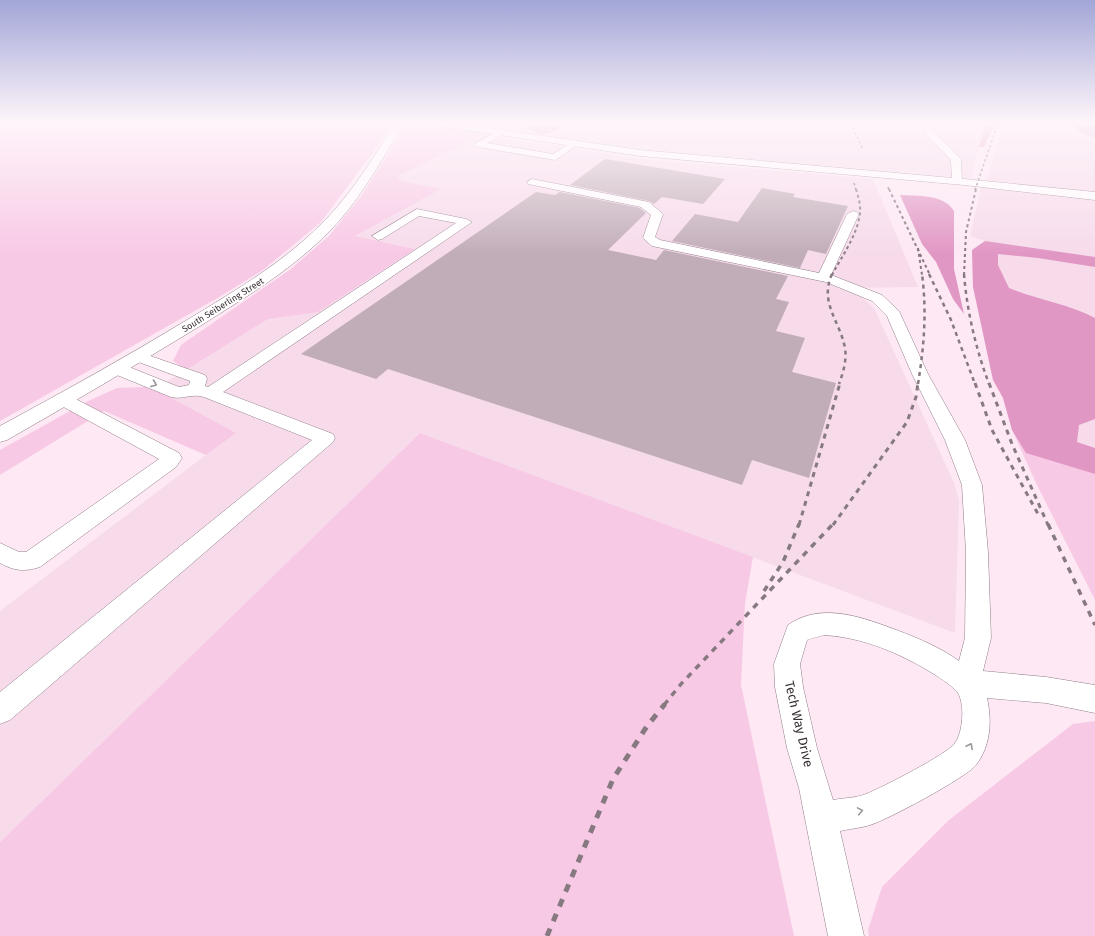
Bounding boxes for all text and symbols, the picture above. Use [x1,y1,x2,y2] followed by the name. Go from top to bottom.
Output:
[180,275,266,334] street label: South Seiberling Street
[150,379,158,387] one-way arrow
[782,679,816,769] street label: Tech Way Drive
[965,743,973,751] one-way arrow
[857,807,863,816] one-way arrow

